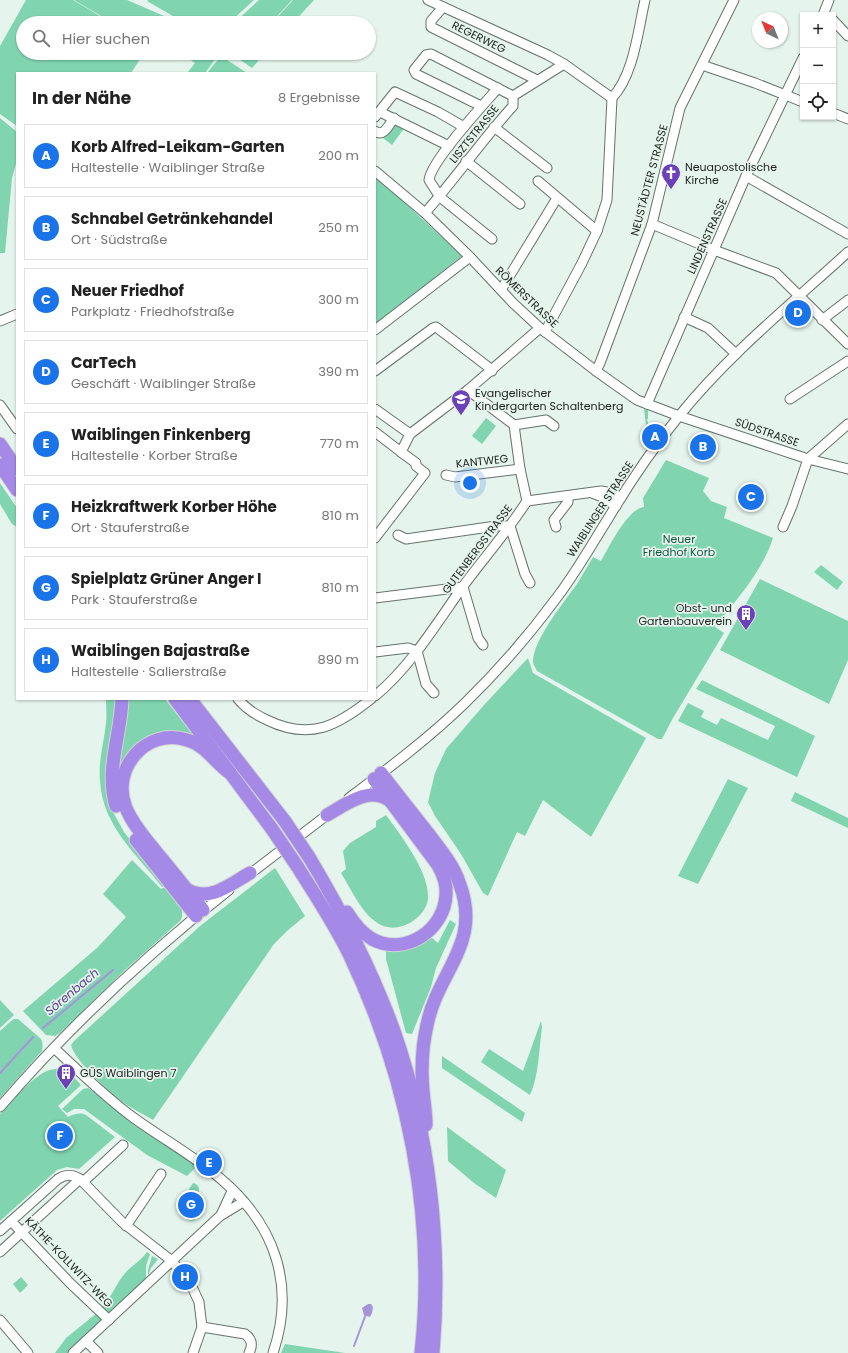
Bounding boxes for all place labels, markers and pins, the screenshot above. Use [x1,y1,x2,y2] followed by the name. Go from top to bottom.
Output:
[685,159,777,188] place label: Neuapostolische Kirche
[660,162,682,190] church icon: Neuapostolische Kirche
[785,298,811,328] pin: D
[475,385,623,414] place label: Evangelischer Kindergarten Schaltenberg
[450,388,472,416] school or university icon: Evangelischer Kindergarten Schaltenberg
[642,422,668,452] pin: A
[690,432,716,462] pin: B
[738,482,764,512] pin: C
[638,600,732,629] place label: Obst- und Gartenbauverein
[735,603,757,631] building icon: Obst- und Gartenbauverein
[55,1062,77,1090] building icon: GÜS Waiblingen 7
[80,1065,176,1081] place label: GÜS Waiblingen 7
[47,1121,73,1151] pin: F
[196,1148,222,1178] pin: E
[178,1190,204,1220] pin: G
[172,1262,198,1292] pin: H

